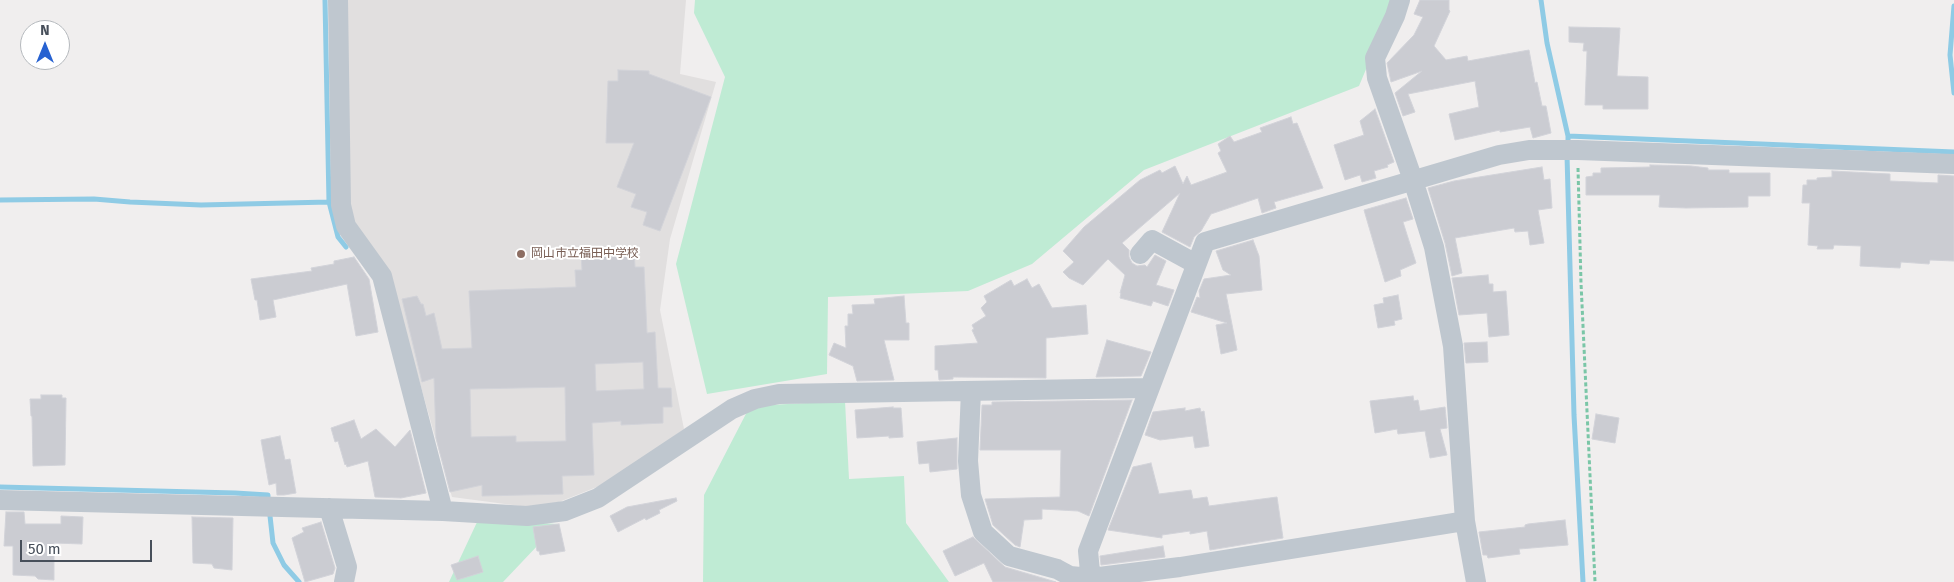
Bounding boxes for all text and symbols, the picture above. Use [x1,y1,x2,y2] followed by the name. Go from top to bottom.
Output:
[20,20,70,70] north arrow
[40,22,50,39] text: N
[531,247,639,261] place label: 岡山市立福田中学校
[515,248,527,260] marker: 岡山市立福田中学校
[22,530,155,562] scale bar
[28,540,61,558] text: 50 m

